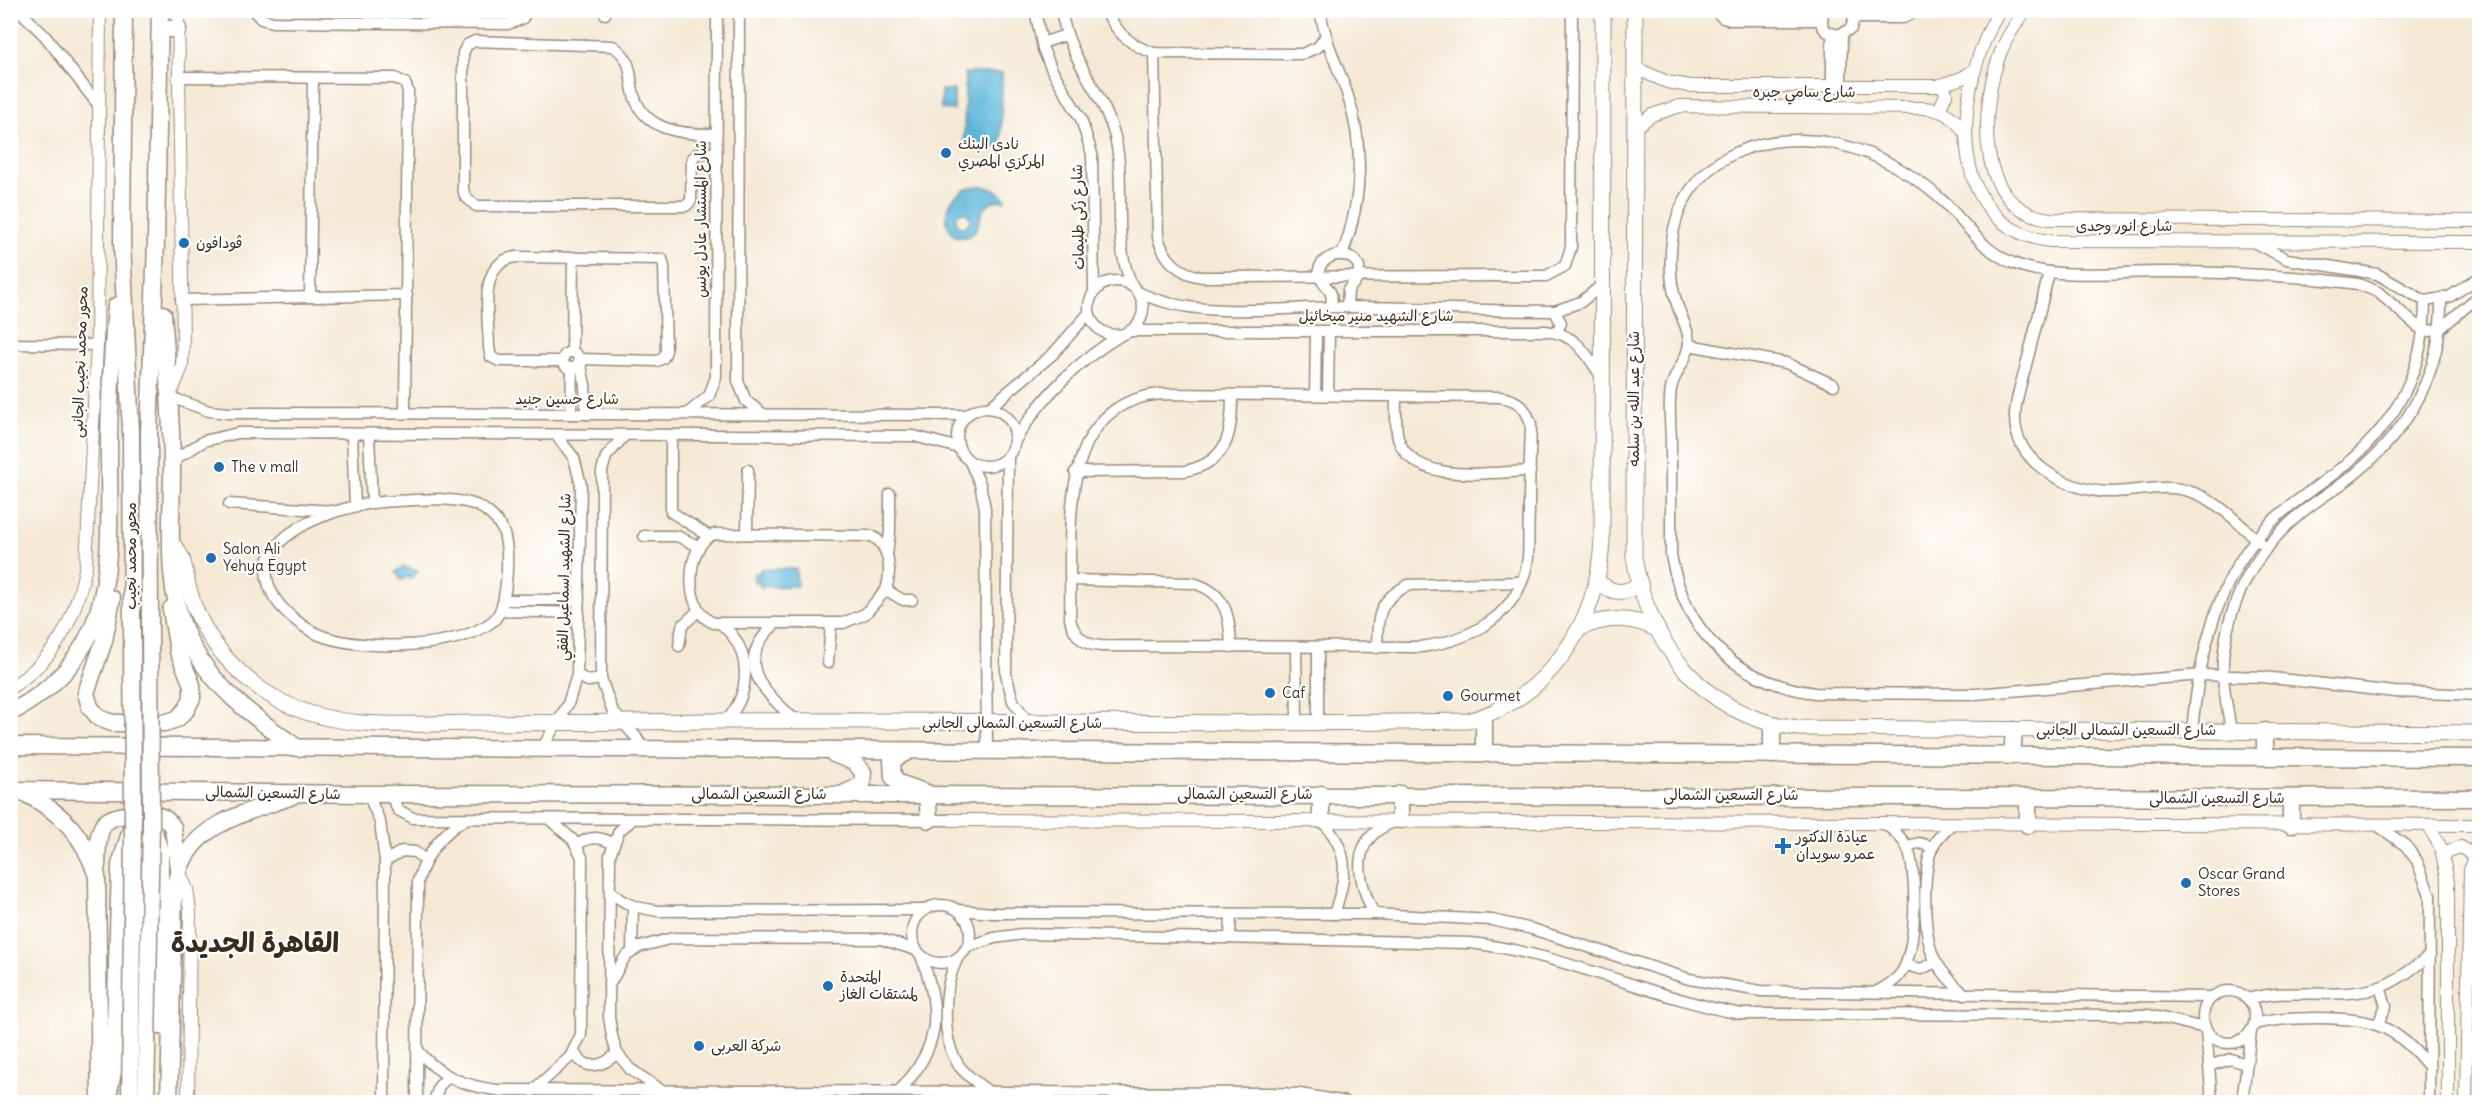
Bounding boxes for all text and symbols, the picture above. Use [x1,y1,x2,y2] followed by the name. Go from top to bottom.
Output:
[1752,82,1856,105] street label: شارع سامي جبره
[958,134,1045,172] place label: نادي البنك المركزي المصري
[691,140,711,298] street label: شارع المستشار عادل يونس
[939,146,953,160] marker: نادي البنك المركزي المصري
[1067,164,1089,270] street label: شارع زكى طليمات
[2076,216,2172,236] street label: شارع انور وجدى
[196,233,243,253] place label: ڤودافون
[177,236,191,250] marker: ڤودافون
[67,286,93,438] street label: محور محمد نجيب الجانبى
[1299,306,1454,326] street label: شارع الشهيد منير ميخائيل
[1624,331,1644,467] street label: شارع عبد الله بن سلمه
[515,389,619,409] street label: شارع حسين جنيد
[231,457,298,476] place label: The v mall
[212,460,226,474] marker: The v mall
[553,493,578,661] street label: شارع الشهيد اسماعيل الفقي
[121,502,140,610] street label: محور محمد نجيب
[223,539,306,575] place label: Salon Ali Yehya Egypt
[204,551,218,565] marker: Salon Ali Yehya Egypt
[1282,683,1306,702] place label: Caf
[1263,686,1277,700] marker: Caf
[1460,686,1520,705] place label: Gourmet
[1441,689,1455,703] marker: Gourmet
[922,713,1102,733] street label: شارع التسعين الشمالى الجانبى
[2036,720,2216,740] street label: شارع التسعين الشمالى الجانبى
[205,782,341,804] street label: شارع التسعين الشمالى
[691,784,827,804] street label: شارع التسعين الشمالى
[1177,784,1313,804] street label: شارع التسعين الشمالى
[1663,785,1799,805] street label: شارع التسعين الشمالى
[2149,788,2285,808] street label: شارع التسعين الشمالى
[1795,827,1876,863] place label: عيادة الدكتور عمرو سويدان
[1774,837,1792,855] marker: عيادة الدكتور عمرو سويدان
[2198,864,2285,900] place label: Oscar Grand Stores
[2179,876,2193,890] marker: Oscar Grand Stores
[171,925,339,959] district label: القاهرة الجديدة
[839,967,918,1003] place label: المتحدة لمشتقات الغاز
[821,979,835,993] marker: المتحدة لمشتقات الغاز
[711,1036,781,1056] place label: شركة العربى
[692,1039,706,1053] marker: شركة العربى

